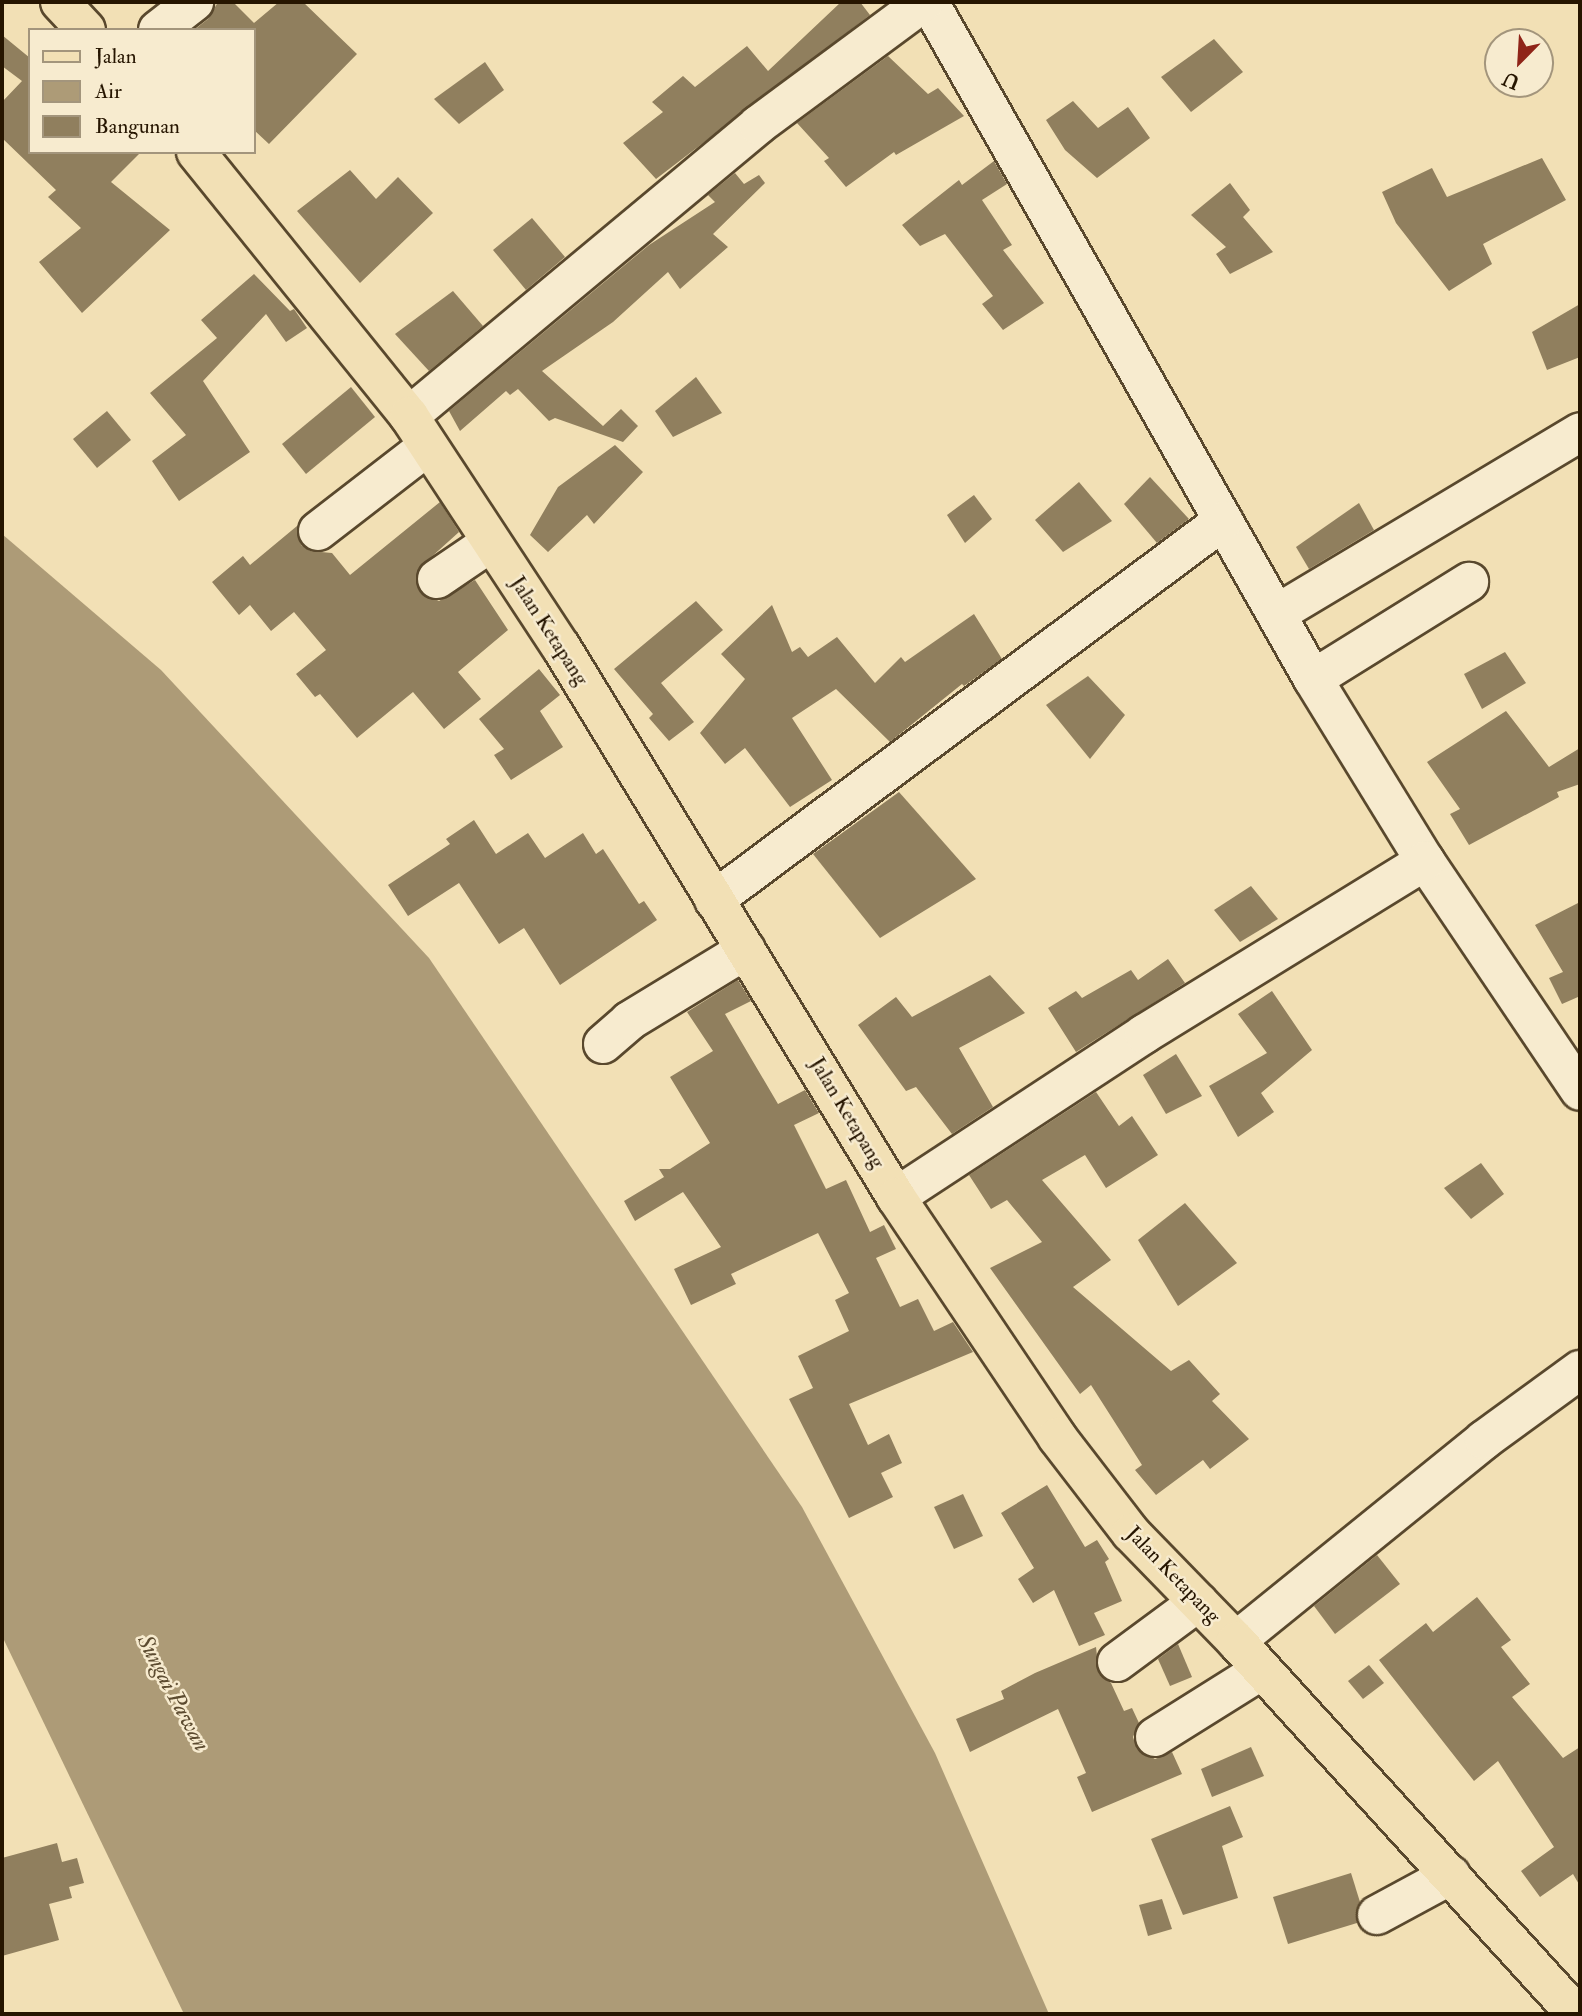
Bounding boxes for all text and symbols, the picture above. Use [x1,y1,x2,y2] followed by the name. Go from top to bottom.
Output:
[28,28,256,154] legend
[1484,28,1554,98] north arrow
[95,43,137,70] text: Jalan
[1499,66,1523,95] text: U
[95,78,122,105] text: Air
[95,113,180,140] text: Bangunan
[504,572,594,690] street label: Jalan Ketapang
[804,1053,890,1173] street label: Jalan Ketapang
[1121,1521,1225,1629] street label: Jalan Ketapang
[131,1630,215,1756] water label: Sungai Pawan

